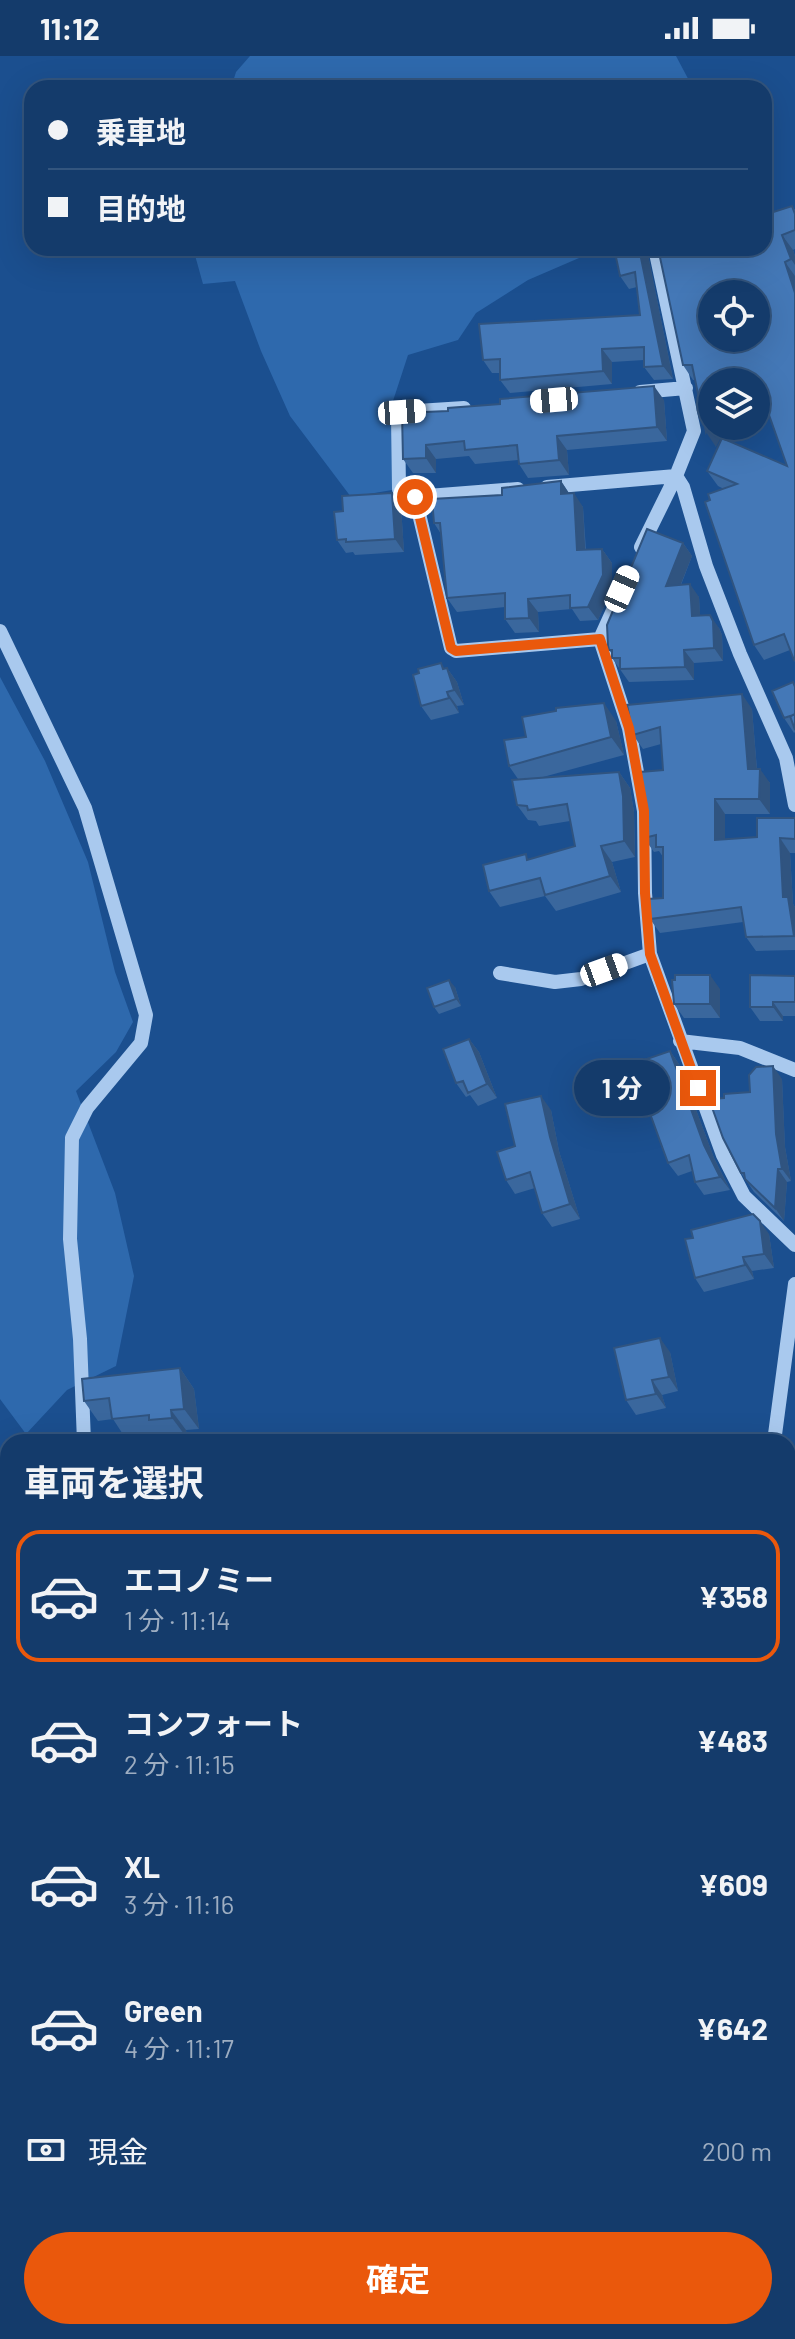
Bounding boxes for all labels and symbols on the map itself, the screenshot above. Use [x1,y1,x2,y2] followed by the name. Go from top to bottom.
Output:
[529,386,579,414] car
[377,398,427,426] car
[397,479,433,515] route start
[601,562,643,616] car
[577,951,631,989] car
[574,1060,670,1116] callout: 1 分
[680,1070,716,1106] route end

